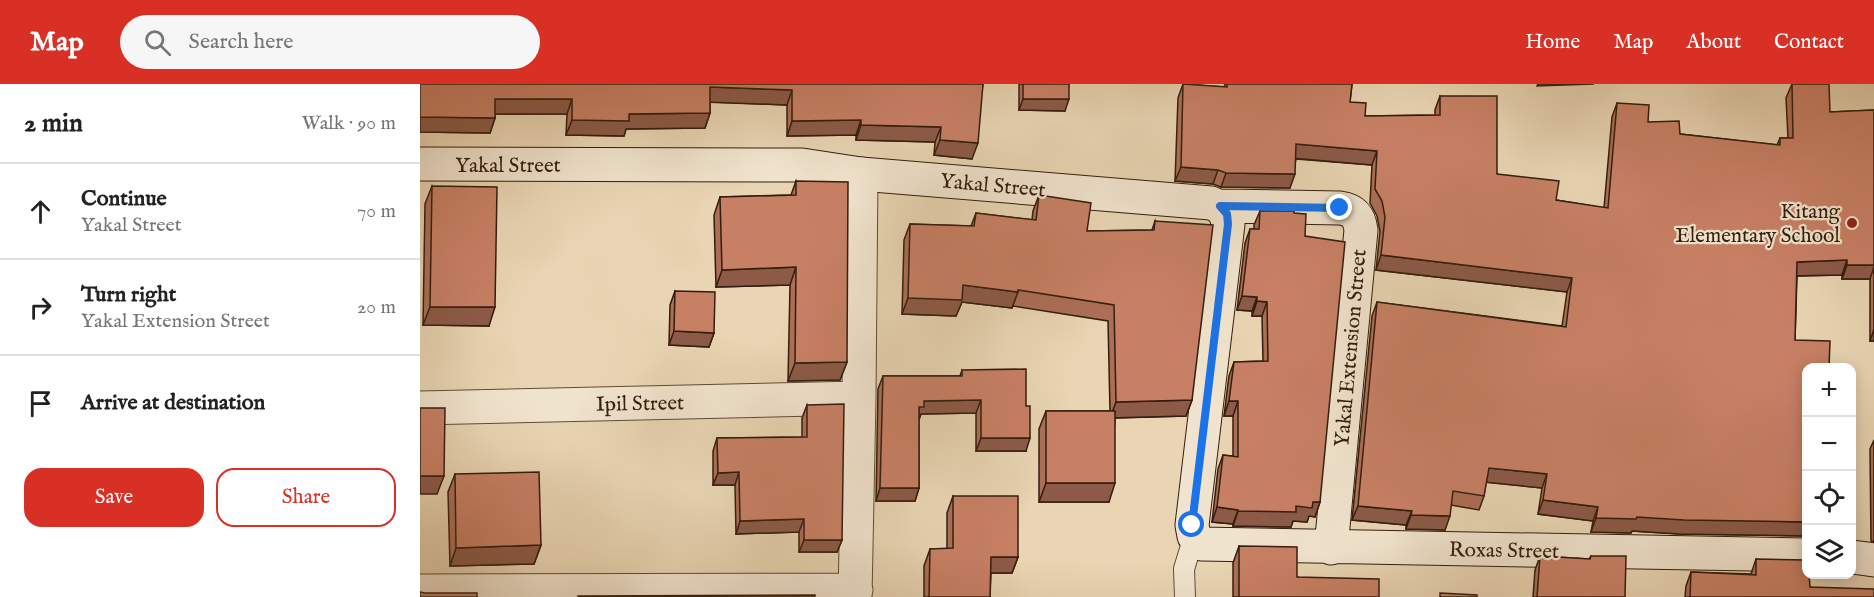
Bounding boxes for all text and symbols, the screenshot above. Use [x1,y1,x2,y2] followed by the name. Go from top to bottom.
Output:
[120,15,540,69] search box
[30,25,84,60] text: Map
[141,26,174,59] icon: search
[189,28,293,56] text: Search here
[1525,29,1580,56] text: Home
[1613,29,1653,56] text: Map
[1686,29,1741,56] text: About
[1774,29,1844,56] text: Contact
[24,107,83,140] text: 2 min
[302,111,396,136] text: Walk · 90 m
[455,153,561,180] street label: Yakal Street
[939,168,1047,205] street label: Yakal Street
[81,185,167,213] text: Continue
[1326,194,1352,220] route end
[24,195,57,228] icon: ahead
[357,199,396,224] text: 70 m
[1675,199,1841,250] place label: Kitang Elementary School
[81,213,182,238] text: Yakal Street
[1845,216,1859,230] marker: Kitang Elementary School
[1329,248,1374,448] street label: Yakal Extension Street
[81,281,176,309] text: Turn right
[24,291,57,324] icon: right
[357,295,396,320] text: 20 m
[81,309,270,334] text: Yakal Extension Street
[1802,363,1856,579] map controls
[1802,363,1856,417] button: +
[24,387,57,420] icon: arrive
[81,389,265,417] text: Arrive at destination
[596,390,684,419] street label: Ipil Street
[1802,417,1856,471] button: −
[24,468,204,527] button: Save
[216,468,396,527] button: Share
[1802,471,1856,525] button: locate
[1178,511,1204,537] route start
[1802,525,1856,579] button: layers
[1449,537,1559,566] street label: Roxas Street

